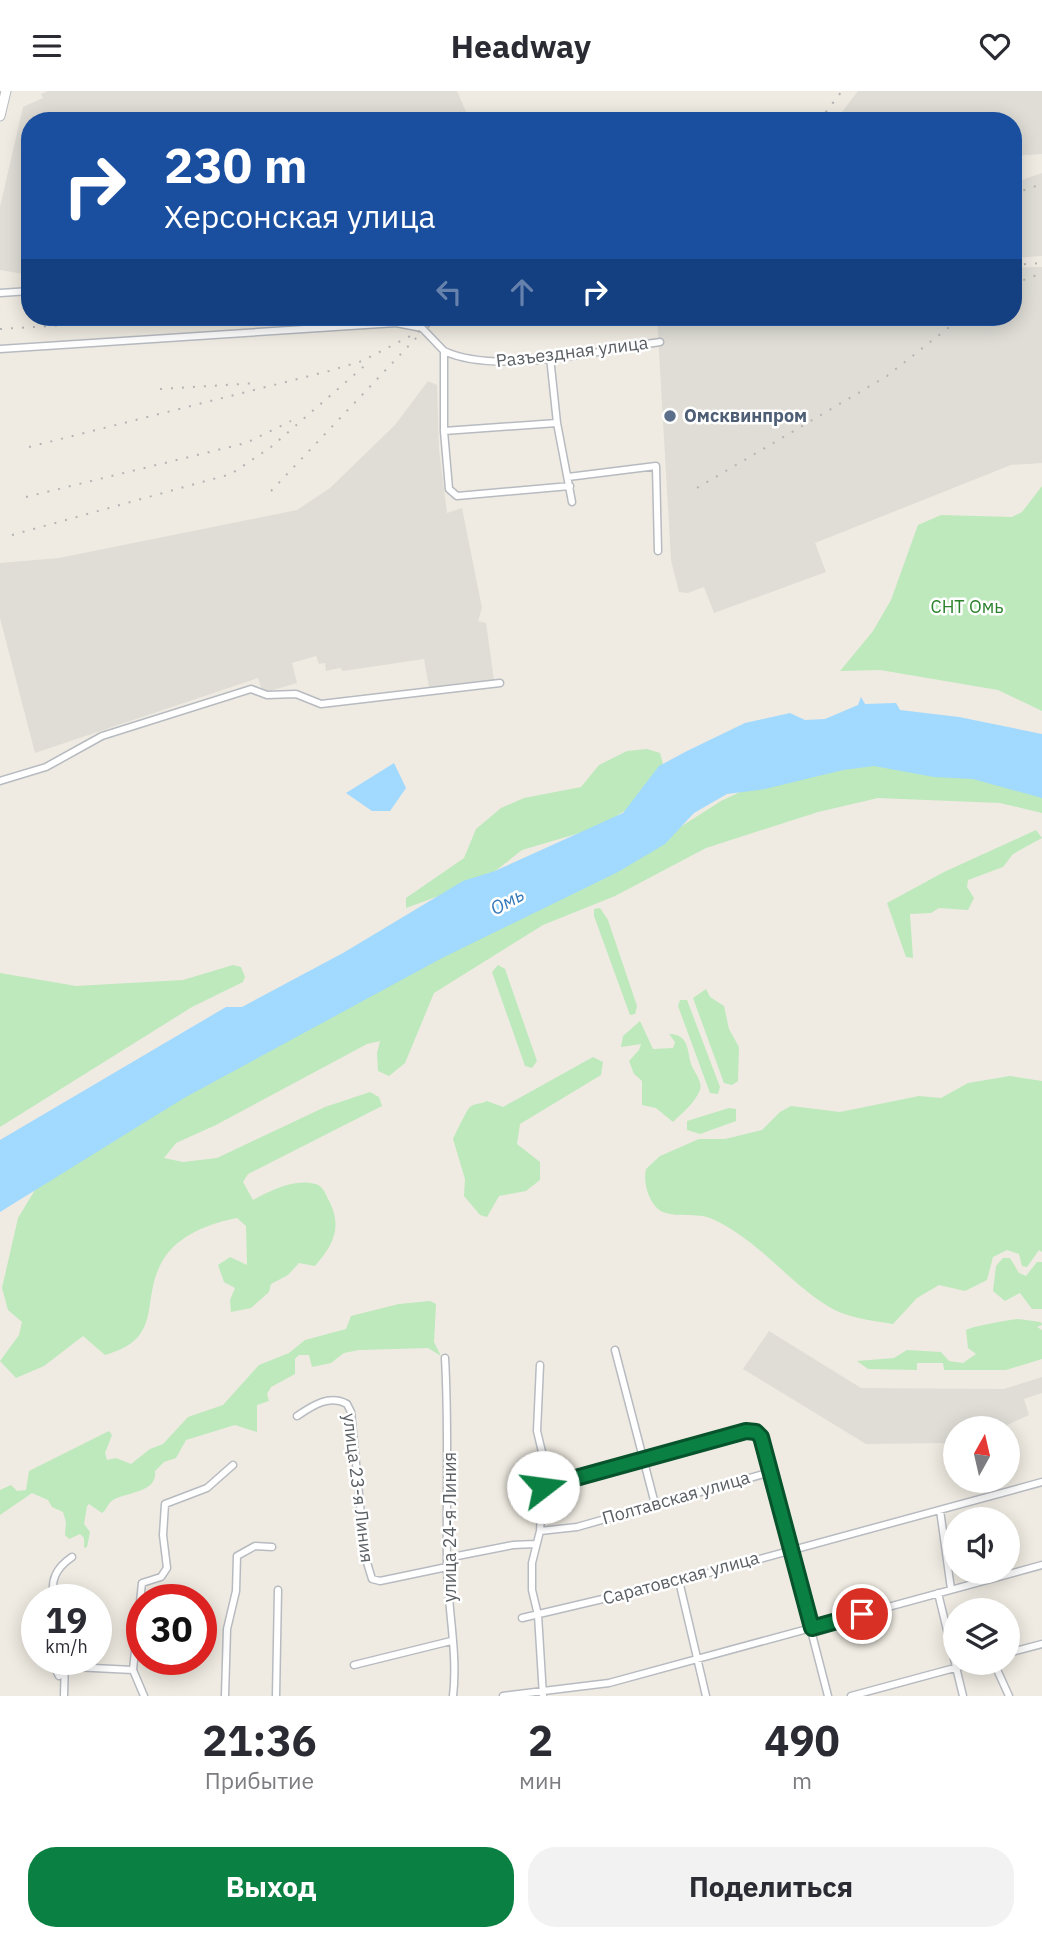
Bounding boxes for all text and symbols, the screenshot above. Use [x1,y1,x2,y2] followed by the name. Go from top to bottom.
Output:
[451,25,591,67] text: Headway
[28,27,66,65] icon: menu
[976,27,1014,65] icon: heart
[164,133,308,196] text: 230 m
[49,140,140,231] icon: right
[164,195,436,237] text: Херсонская улица
[430,273,468,311] icon: left
[503,273,541,311] icon: ahead
[576,273,614,311] icon: right
[494,331,650,372] street label: Разъездная улица
[684,404,807,427] place label: Омсквинпром
[662,408,678,424] marker: Омсквинпром
[930,595,1004,618] park label: СНТ Омь
[486,882,528,920] water label: Омь
[338,1412,379,1564] street label: улица 23-я Линия
[943,1416,1020,1493] north arrow
[943,1416,1020,1675] map controls
[506,1450,580,1524] position arrow
[438,1452,461,1602] street label: улица 24-я Линия
[599,1465,753,1530] street label: Полтавская улица
[943,1507,1020,1584] button: sound
[600,1545,762,1609] street label: Саратовская улица
[126,1584,217,1675] speed limit sign: 30
[832,1584,892,1644] pin
[843,1595,881,1633] icon: arrive
[45,1597,88,1643] text: 19
[943,1598,1020,1675] button: layers
[45,1635,88,1658] text: km/h
[202,1713,317,1768] text: 21:36
[528,1713,553,1768] text: 2
[764,1713,840,1768] text: 490
[205,1765,314,1795] text: Прибытие
[519,1765,562,1795] text: мин
[792,1765,812,1795] text: m
[28,1847,514,1927] button: Выход
[528,1847,1014,1927] button: Поделиться

